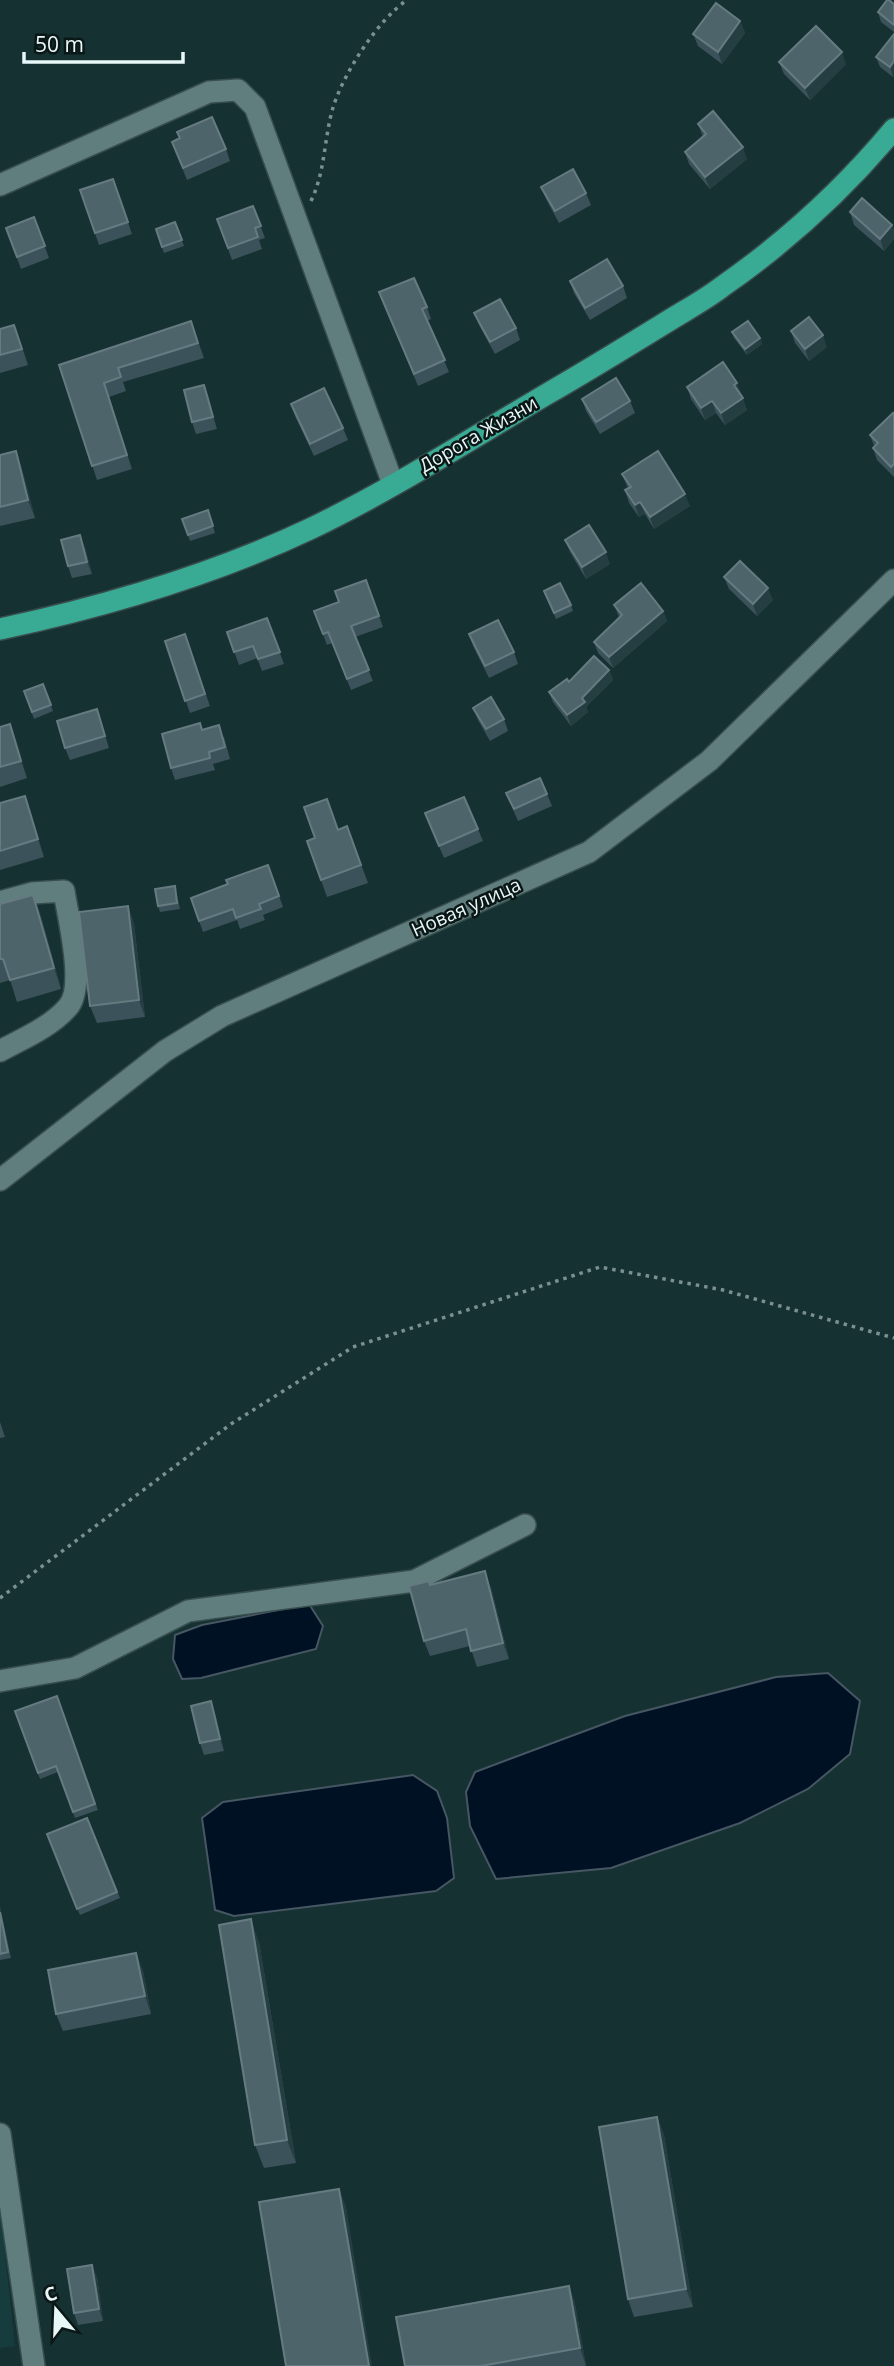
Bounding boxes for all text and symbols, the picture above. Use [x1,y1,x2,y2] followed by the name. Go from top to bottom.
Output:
[24,21,184,65] scale bar
[35,30,84,58] text: 50 m
[414,390,542,478] street label: Дорога Жизни
[407,871,525,943] street label: Новая улица
[21,2275,91,2345] north arrow
[41,2280,60,2308] text: С

